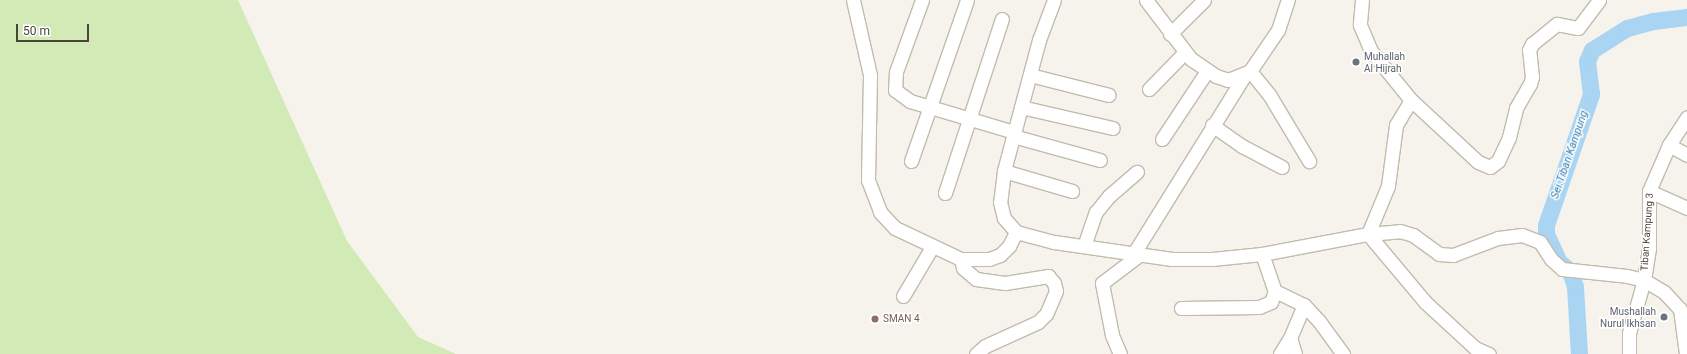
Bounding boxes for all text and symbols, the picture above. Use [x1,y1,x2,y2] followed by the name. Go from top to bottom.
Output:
[18,16,91,42] scale bar
[23,24,50,38] text: 50 m
[1364,50,1405,74] place label: Muhallah Al Hijrah
[1351,57,1361,67] marker: Muhallah Al Hijrah
[1549,109,1591,201] water label: Sei.Tiban Kampung
[1638,193,1656,271] street label: Tiban Kampung 3
[1600,305,1656,328] place label: Mushallah Nurul Ikhsan
[1659,312,1669,322] marker: Mushallah Nurul Ikhsan
[883,313,920,325] place label: SMAN 4
[870,314,880,324] marker: SMAN 4

